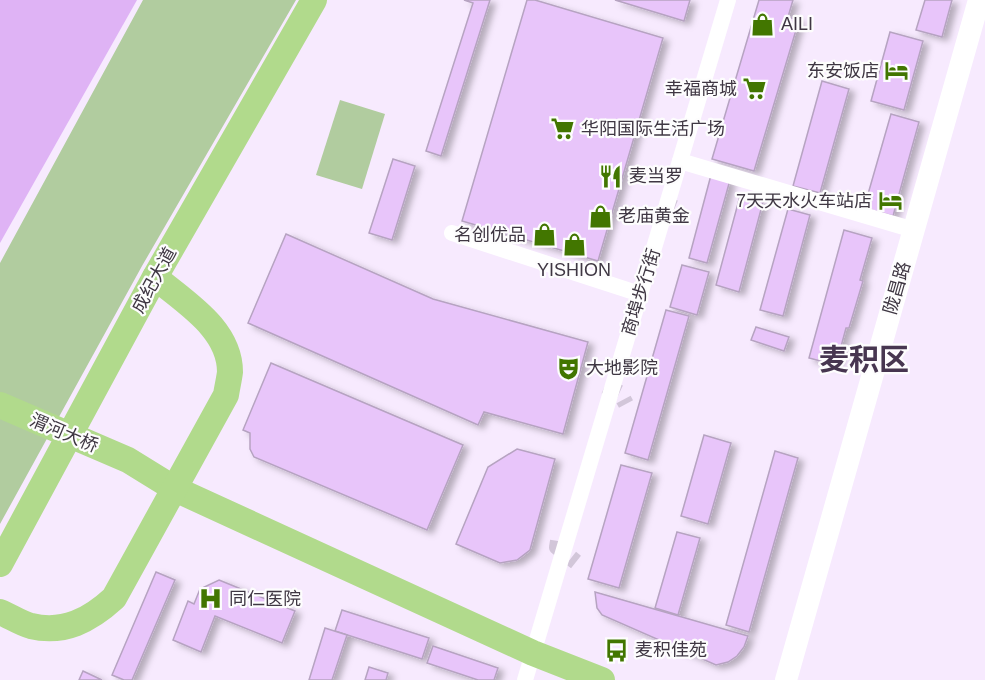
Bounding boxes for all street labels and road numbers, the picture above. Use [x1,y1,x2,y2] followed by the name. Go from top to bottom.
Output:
[128,244,180,316] street label: 成纪大道
[618,246,664,338] street label: 商埠步行街
[880,259,914,317] street label: 陇昌路
[27,410,101,456] street label: 渭河大桥

